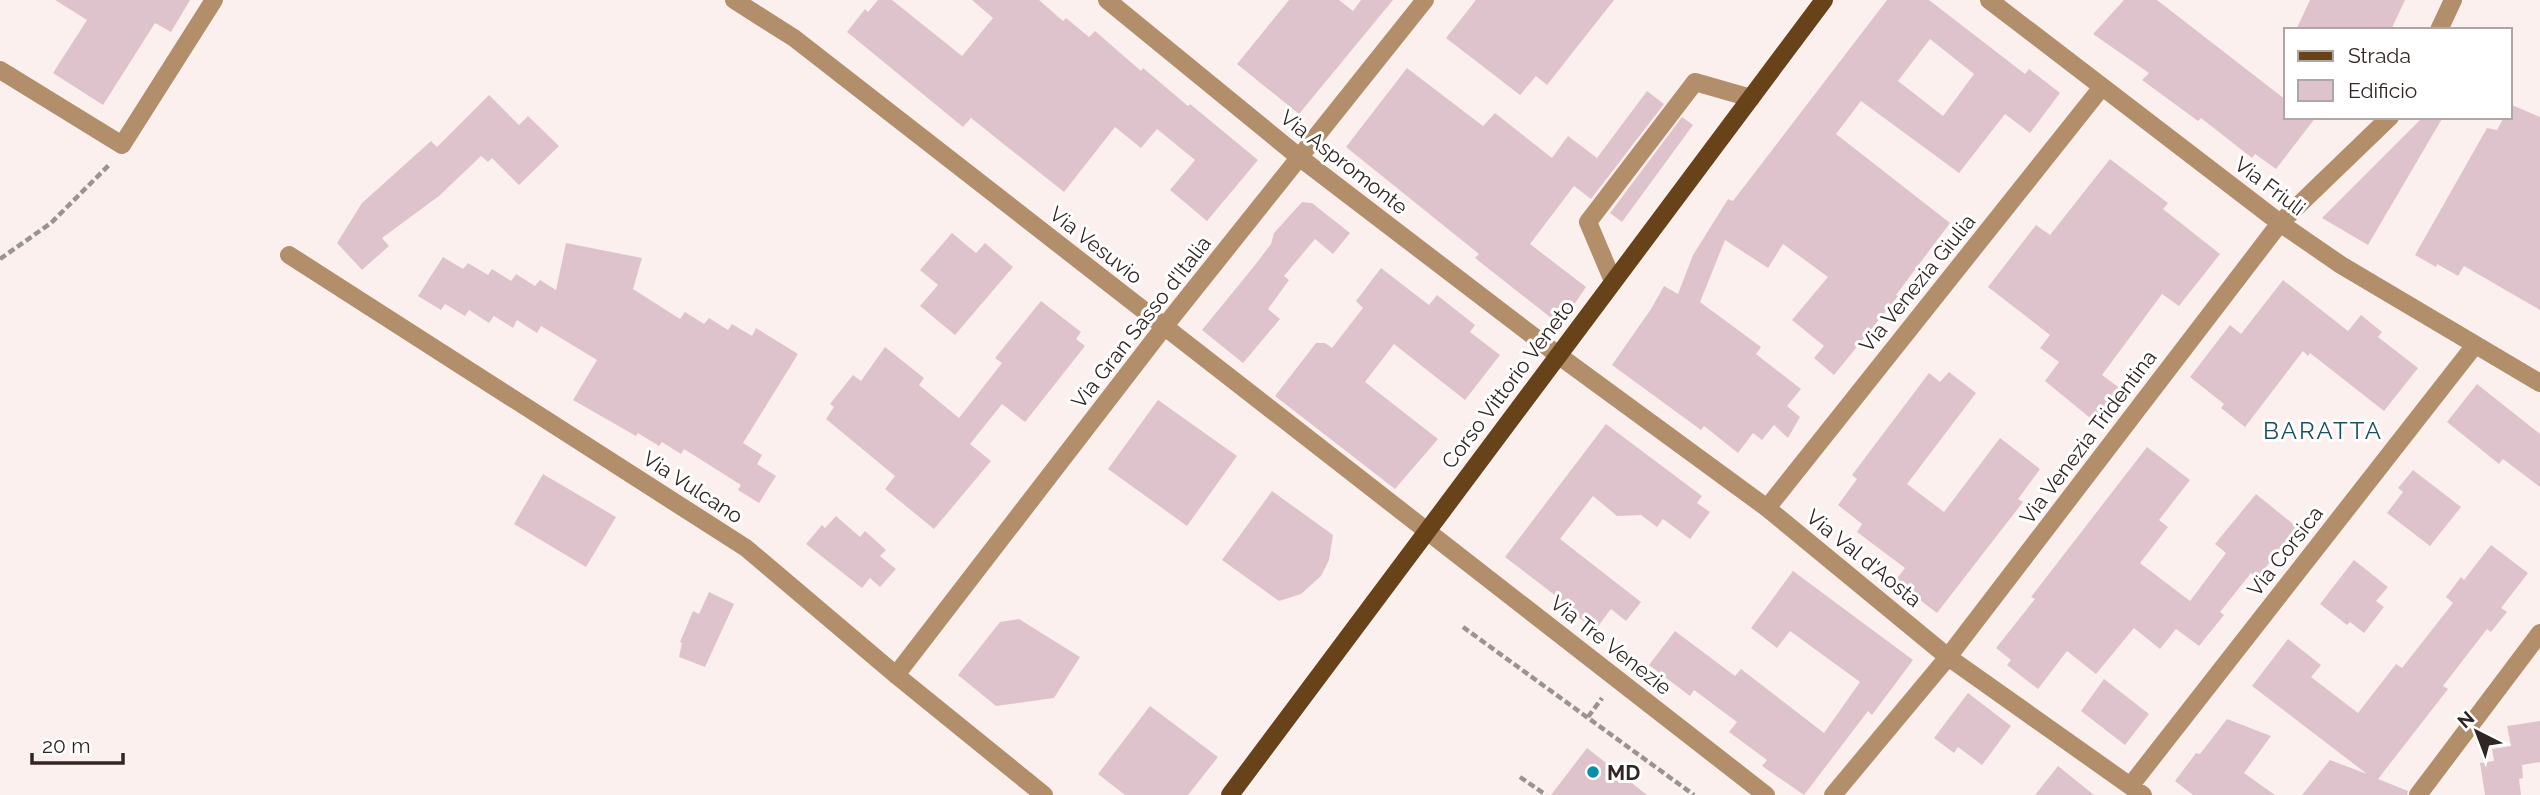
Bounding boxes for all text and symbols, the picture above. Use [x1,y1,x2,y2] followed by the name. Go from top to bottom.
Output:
[2284,28,2512,119] legend
[2348,43,2411,68] text: Strada
[2348,78,2417,103] text: Edificio
[1275,105,1413,219] street label: Via Aspromonte
[2230,151,2310,221] street label: Via Friuli
[1045,201,1147,289] street label: Via Vesuvio
[1854,209,1980,357] street label: Via Venezia Giulia
[1066,231,1216,413] street label: Via Gran Sasso d'Italia
[1436,295,1580,473] street label: Corso Vittorio Veneto
[2014,345,2162,529] street label: Via Venezia Tridentina
[2263,416,2383,445] district label: BARATTA
[638,445,748,529] street label: Via Vulcano
[2242,501,2328,601] street label: Via Corsica
[1801,504,1927,612] street label: Via Val d'Aosta
[1545,590,1677,700] street label: Via Tre Venezie
[2442,697,2512,767] north arrow
[2453,706,2478,732] text: N
[32,722,122,766] scale bar
[42,733,90,758] text: 20 m
[1607,760,1640,785] place label: MD
[1585,764,1601,780] marker: MD

